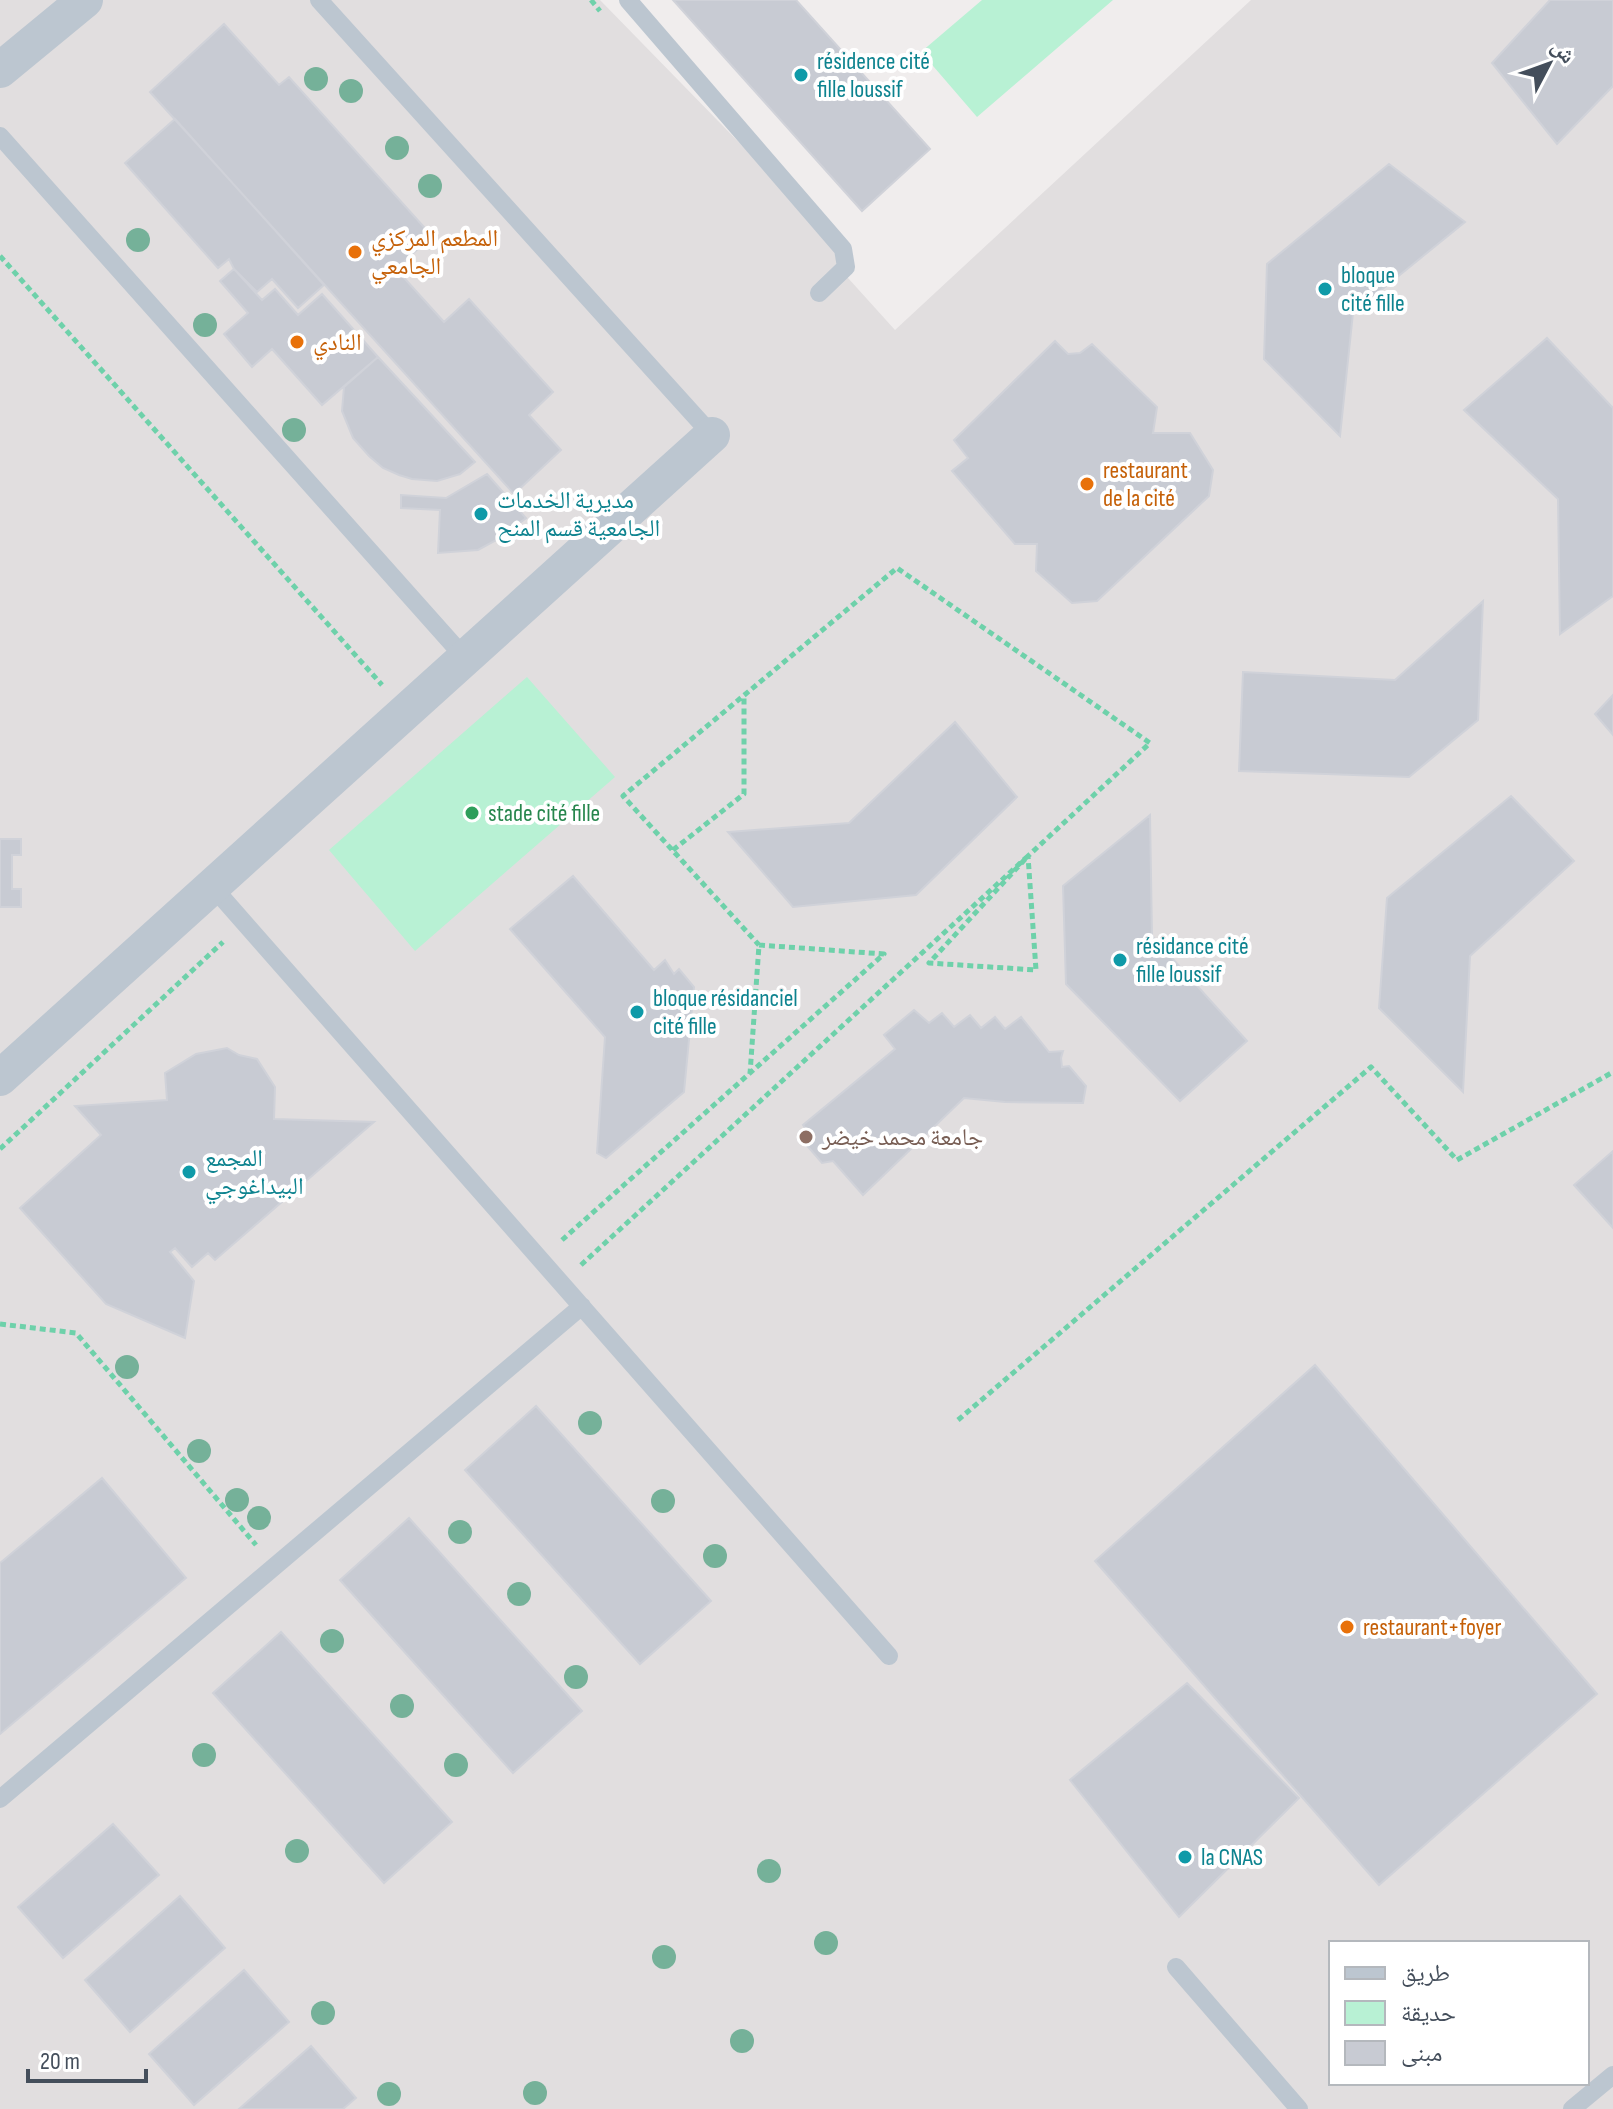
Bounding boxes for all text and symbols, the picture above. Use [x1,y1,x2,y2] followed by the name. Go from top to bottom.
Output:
[1509,24,1589,104] north arrow
[1545,34,1581,70] text: ش
[817,47,930,104] place label: résidence cité fille loussif
[792,66,810,84] marker: résidence cité fille loussif
[371,224,498,285] place label: المطعم المركزي الجامعي
[346,243,364,261] marker: المطعم المركزي الجامعي
[1341,261,1405,318] place label: bloque cité fille
[1316,280,1334,298] marker: bloque cité fille
[313,328,362,361] place label: النادي
[288,333,306,351] marker: النادي
[1103,456,1188,513] place label: restaurant de la cité
[1078,475,1096,493] marker: restaurant de la cité
[497,486,660,544] place label: مديرية الخدمات الجامعية قسم المنح
[472,505,490,523] marker: مديرية الخدمات الجامعية قسم المنح
[488,799,600,828] place label: stade cité fille
[463,804,481,822] marker: stade cité fille
[1136,932,1249,989] place label: résidance cité fille loussif
[1111,951,1129,969] marker: résidance cité fille loussif
[653,984,798,1041] place label: bloque résidanciel cité fille
[628,1003,646,1021] marker: bloque résidanciel cité fille
[821,1123,983,1152] place label: جامعة محمد خيضر
[797,1128,815,1146] marker: جامعة محمد خيضر
[205,1144,304,1205] place label: المجمع البيداغوجي
[180,1163,198,1181] marker: المجمع البيداغوجي
[1363,1613,1501,1642] place label: restaurant+foyer
[1338,1618,1356,1636] marker: restaurant+foyer
[1201,1843,1263,1872] place label: la CNAS
[1176,1848,1194,1866] marker: la CNAS
[1329,1941,1589,2085] legend
[1401,1959,1450,1988] text: طريق
[1401,1999,1456,2028] text: حديقة
[28,2033,146,2083] scale bar
[1401,2039,1442,2068] text: مبنى
[40,2047,80,2076] text: 20 m

